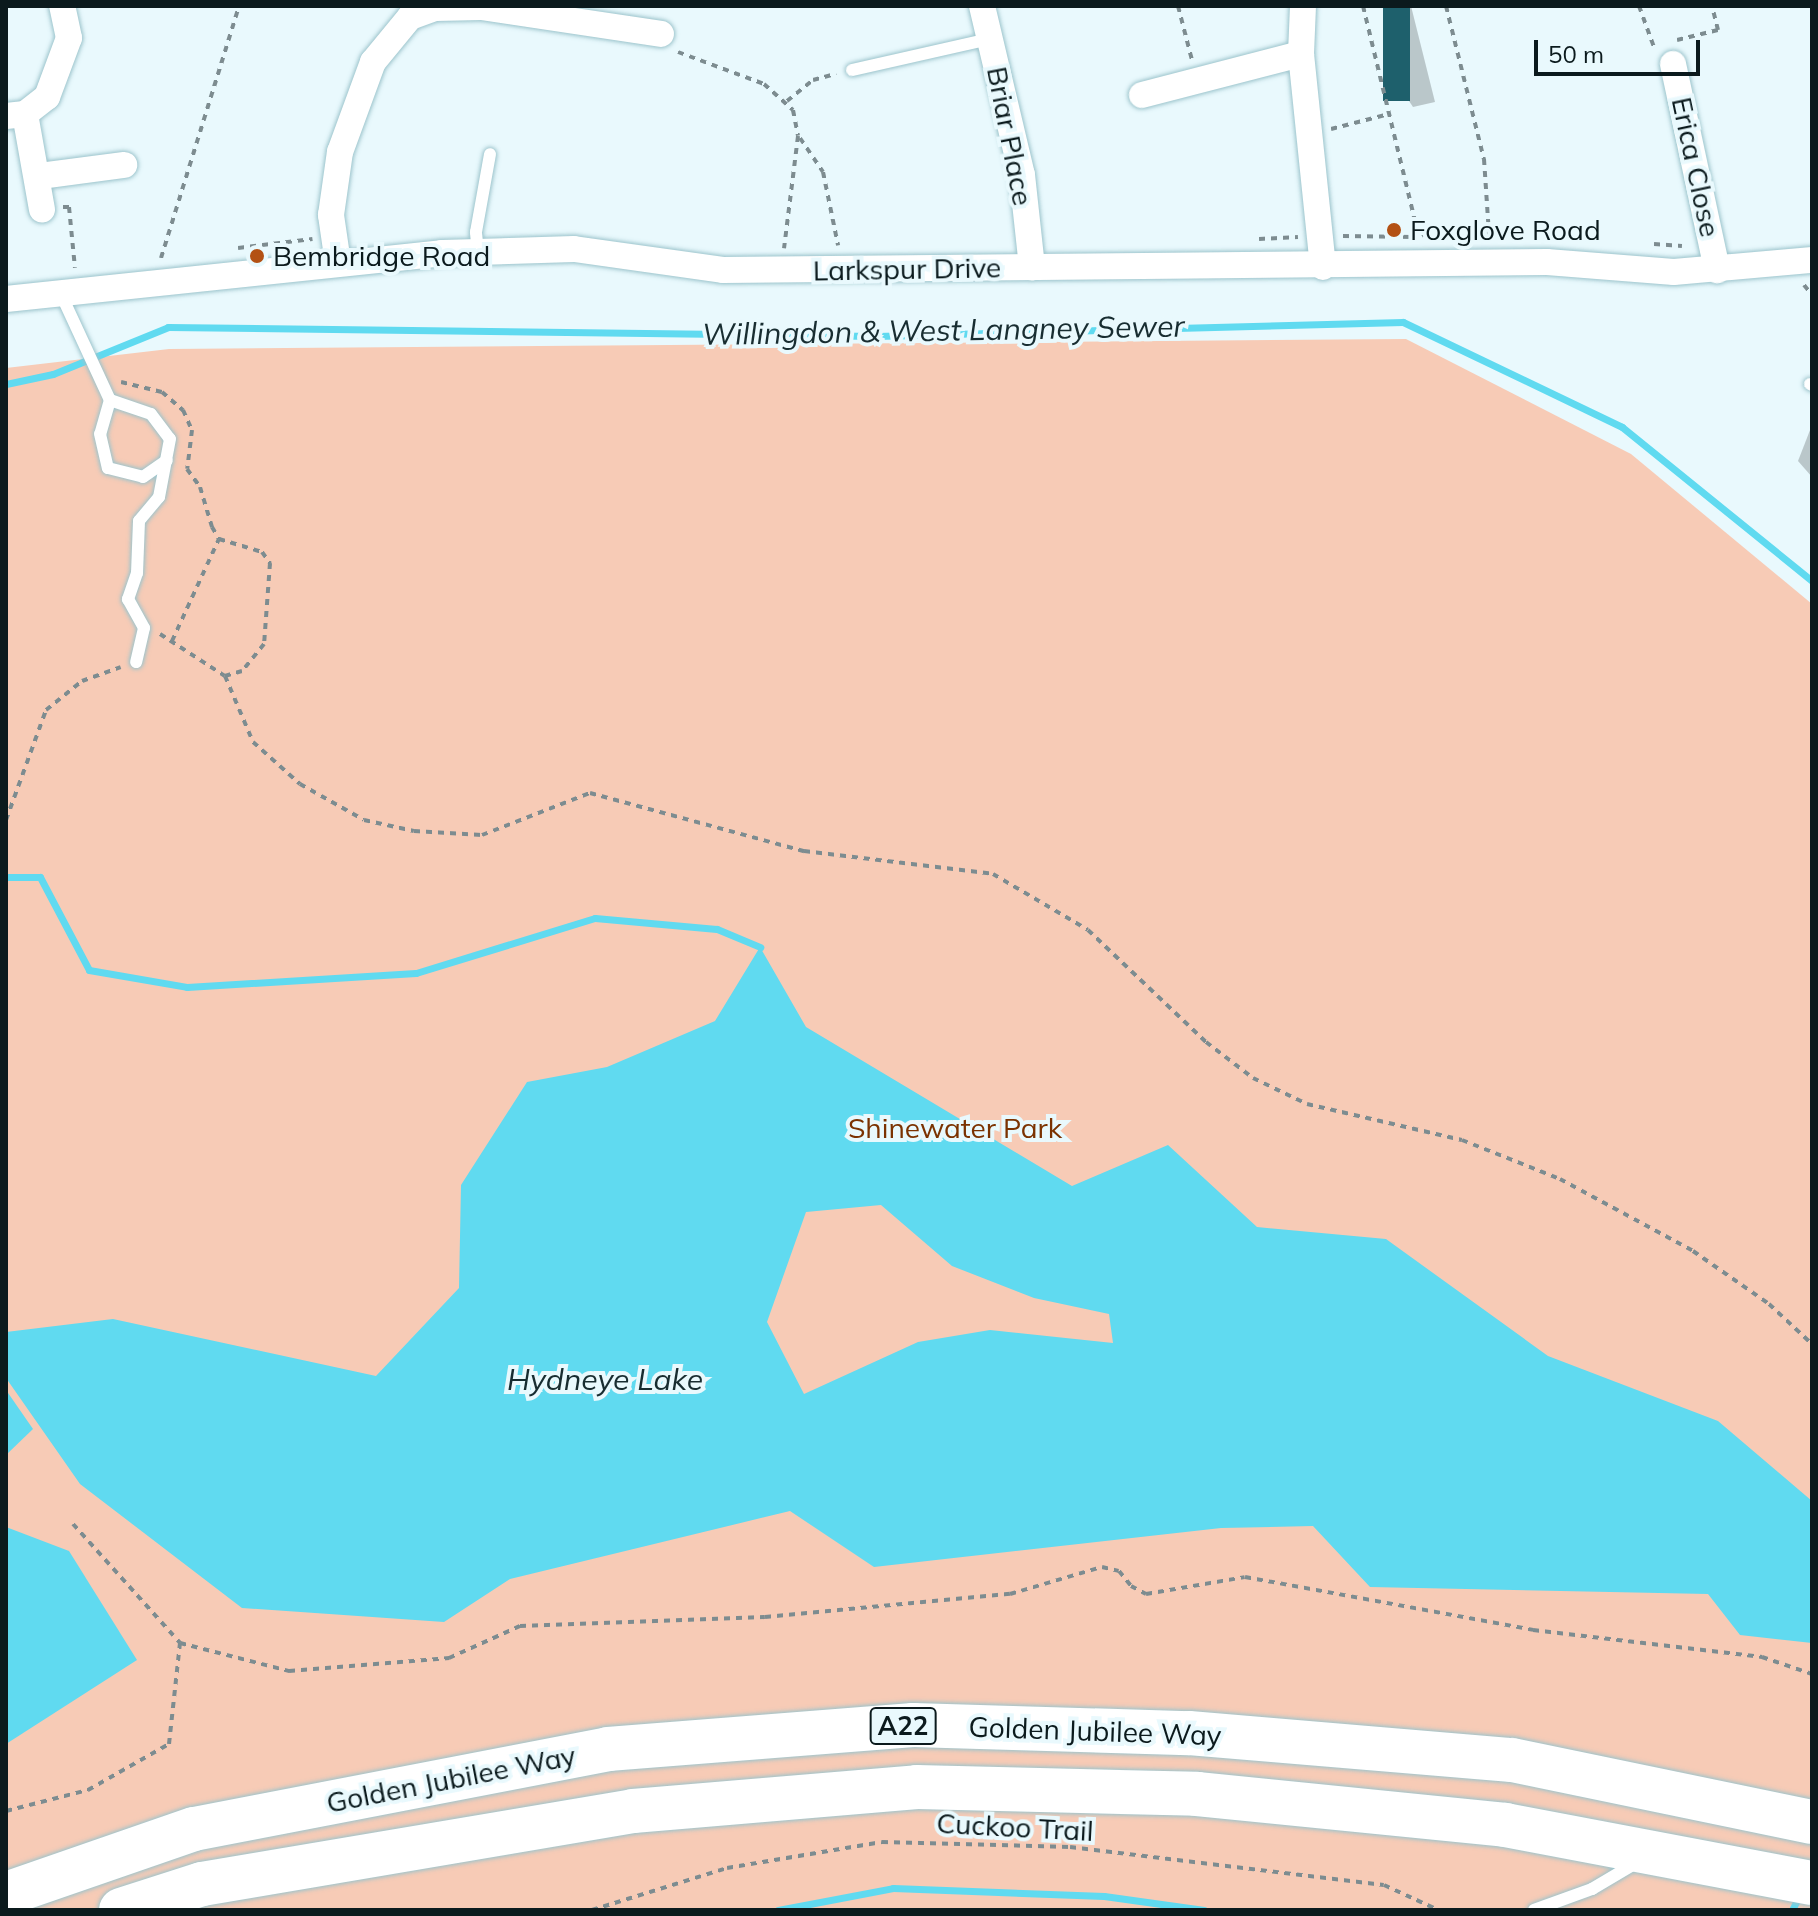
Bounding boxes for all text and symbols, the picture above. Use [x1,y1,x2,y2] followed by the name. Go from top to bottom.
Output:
[1538,24,1704,74] scale bar
[1548,39,1604,69] text: 50 m
[980,64,1040,208] street label: Briar Place
[1665,94,1727,240] street label: Erica Close
[1410,213,1601,247] place label: Foxglove Road
[1385,221,1403,239] marker: Foxglove Road
[273,239,490,273] place label: Bembridge Road
[248,247,266,265] marker: Bembridge Road
[813,251,1001,287] street label: Larkspur Drive
[702,308,1184,352] water label: Willingdon & West Langney Sewer
[848,1111,1062,1145] park label: Shinewater Park
[507,1361,703,1397] water label: Hydneye Lake
[869,1704,937,1748] road number: A22
[968,1710,1222,1752] street label: Golden Jubilee Way
[324,1738,578,1820] street label: Golden Jubilee Way
[936,1806,1094,1848] street label: Cuckoo Trail

